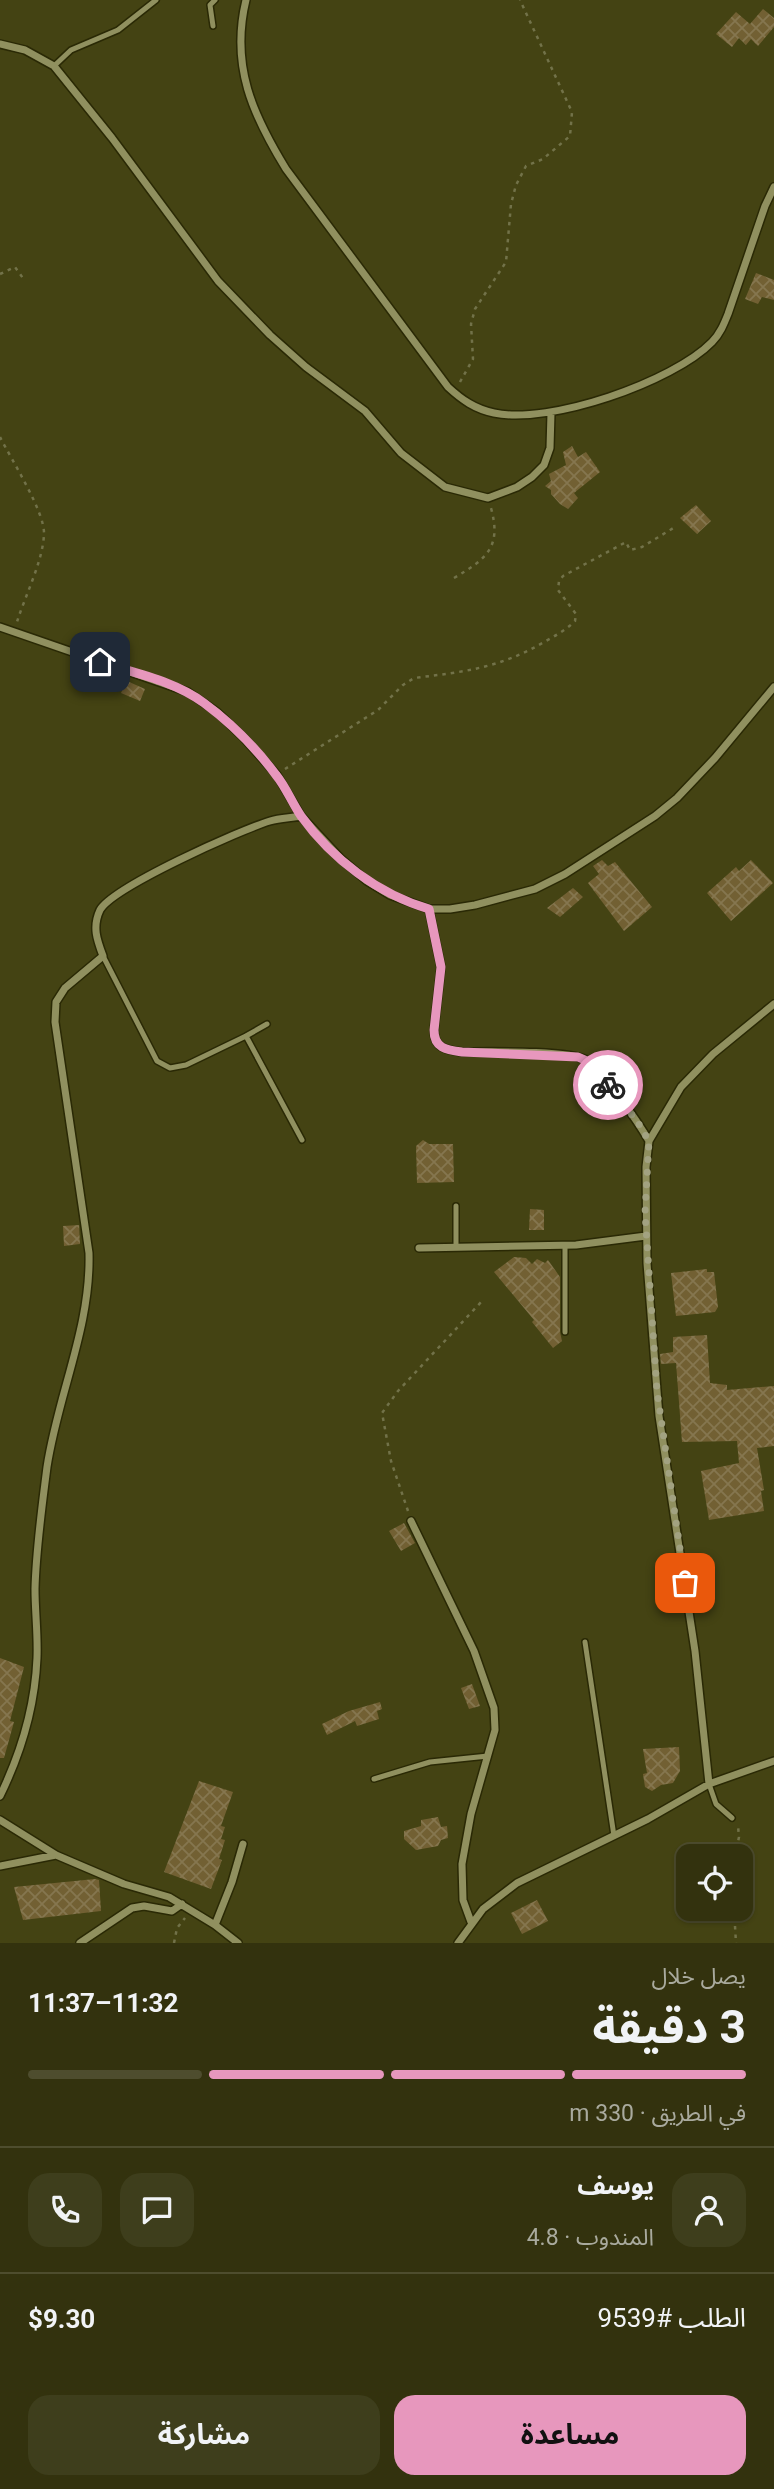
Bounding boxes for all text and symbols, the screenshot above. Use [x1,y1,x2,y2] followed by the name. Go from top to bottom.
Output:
[70,632,130,692] pin
[81,643,119,681] icon: home
[573,1050,643,1120] courier
[589,1066,627,1104] icon: bike
[655,1553,715,1613] pin
[666,1564,704,1602] icon: bag
[676,1844,753,1921] map controls
[676,1844,753,1921] button: locate
[651,1963,746,1990] text: يصل خلال
[28,1988,178,2018] text: 11:32–11:37
[592,2000,746,2054] text: 3 دقيقة
[569,2100,746,2127] text: في الطريق · 330 m
[577,2170,654,2200] text: يوسف
[28,2173,102,2247] button: phone
[120,2173,194,2247] button: chat
[672,2173,746,2247] button: person
[527,2224,654,2251] text: المندوب · 4.8
[597,2303,746,2333] text: الطلب #9539
[28,2304,95,2334] text: $9.30
[28,2395,380,2475] button: مشاركة
[394,2395,746,2475] button: مساعدة

